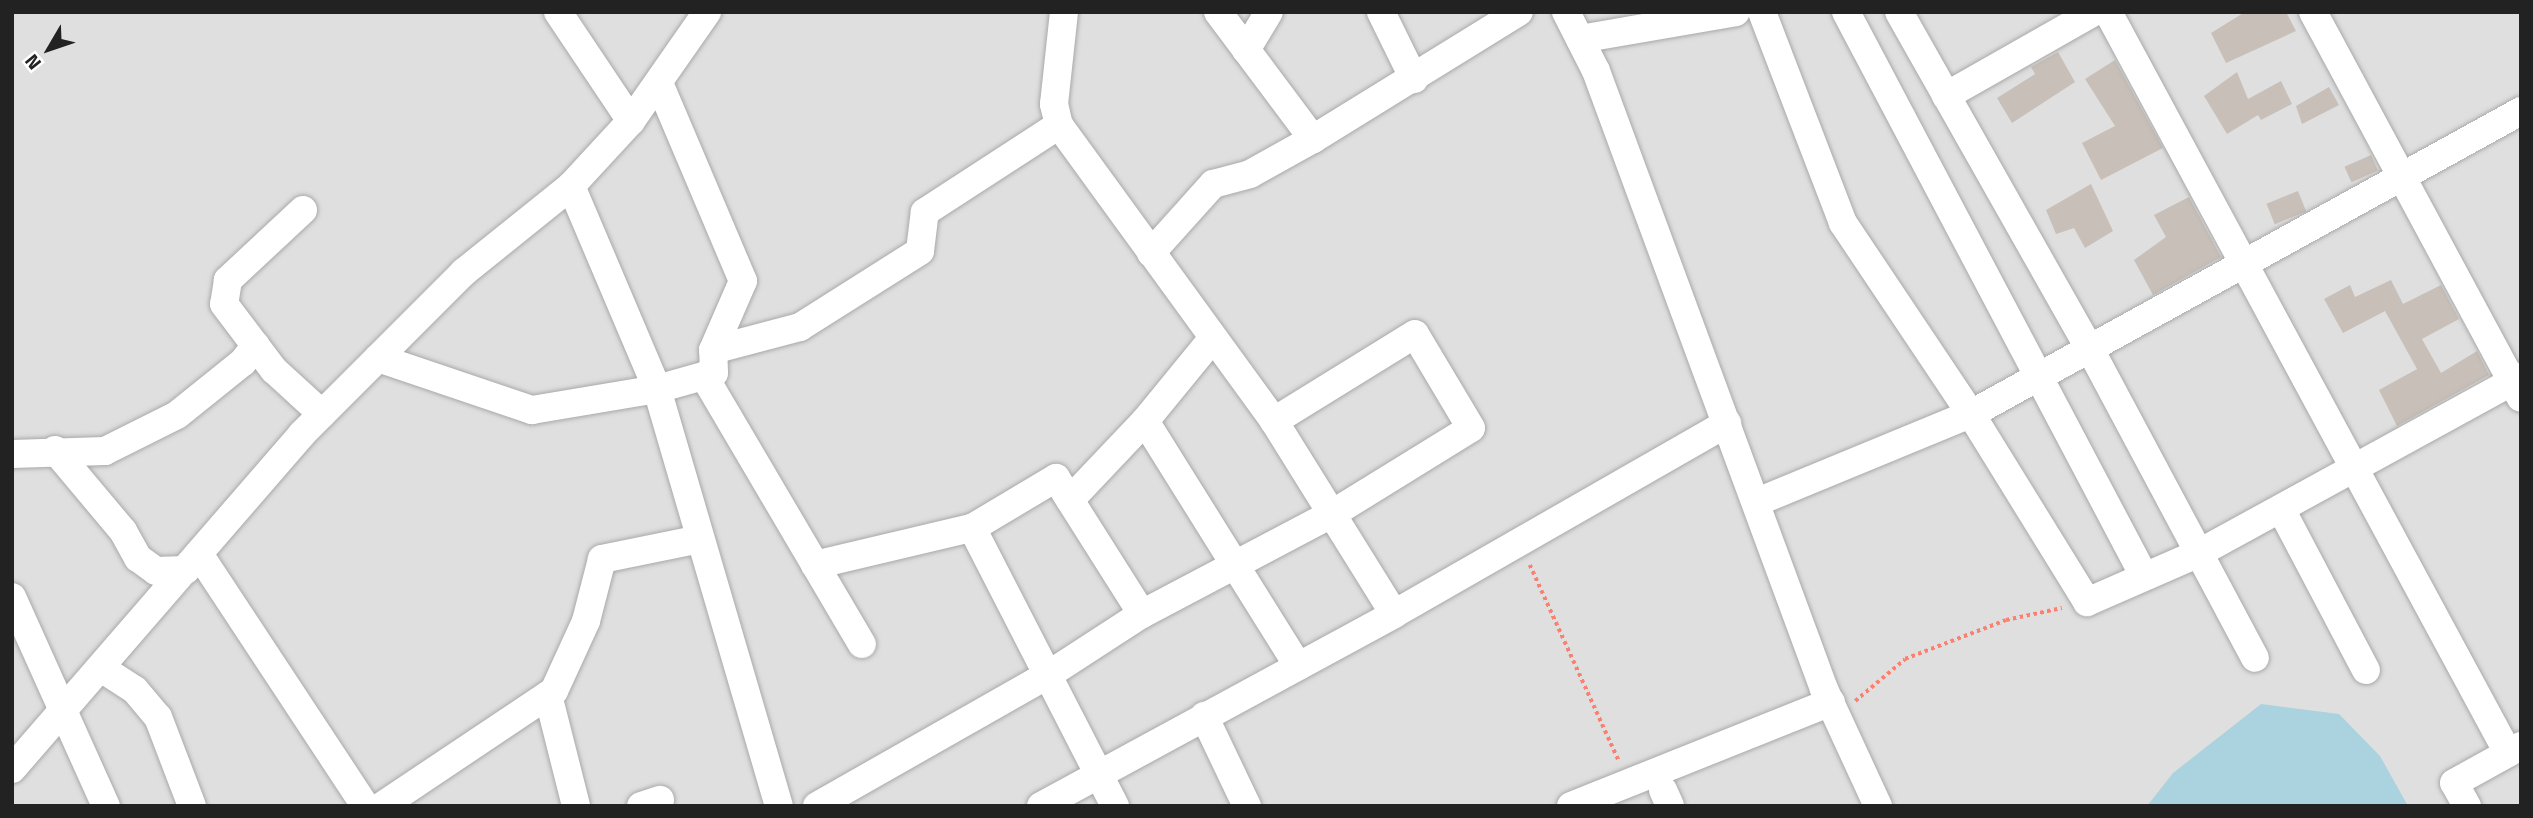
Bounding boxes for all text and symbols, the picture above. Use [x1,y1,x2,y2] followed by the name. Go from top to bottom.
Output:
[14,14,84,84] north arrow
[17,48,48,77] text: N

